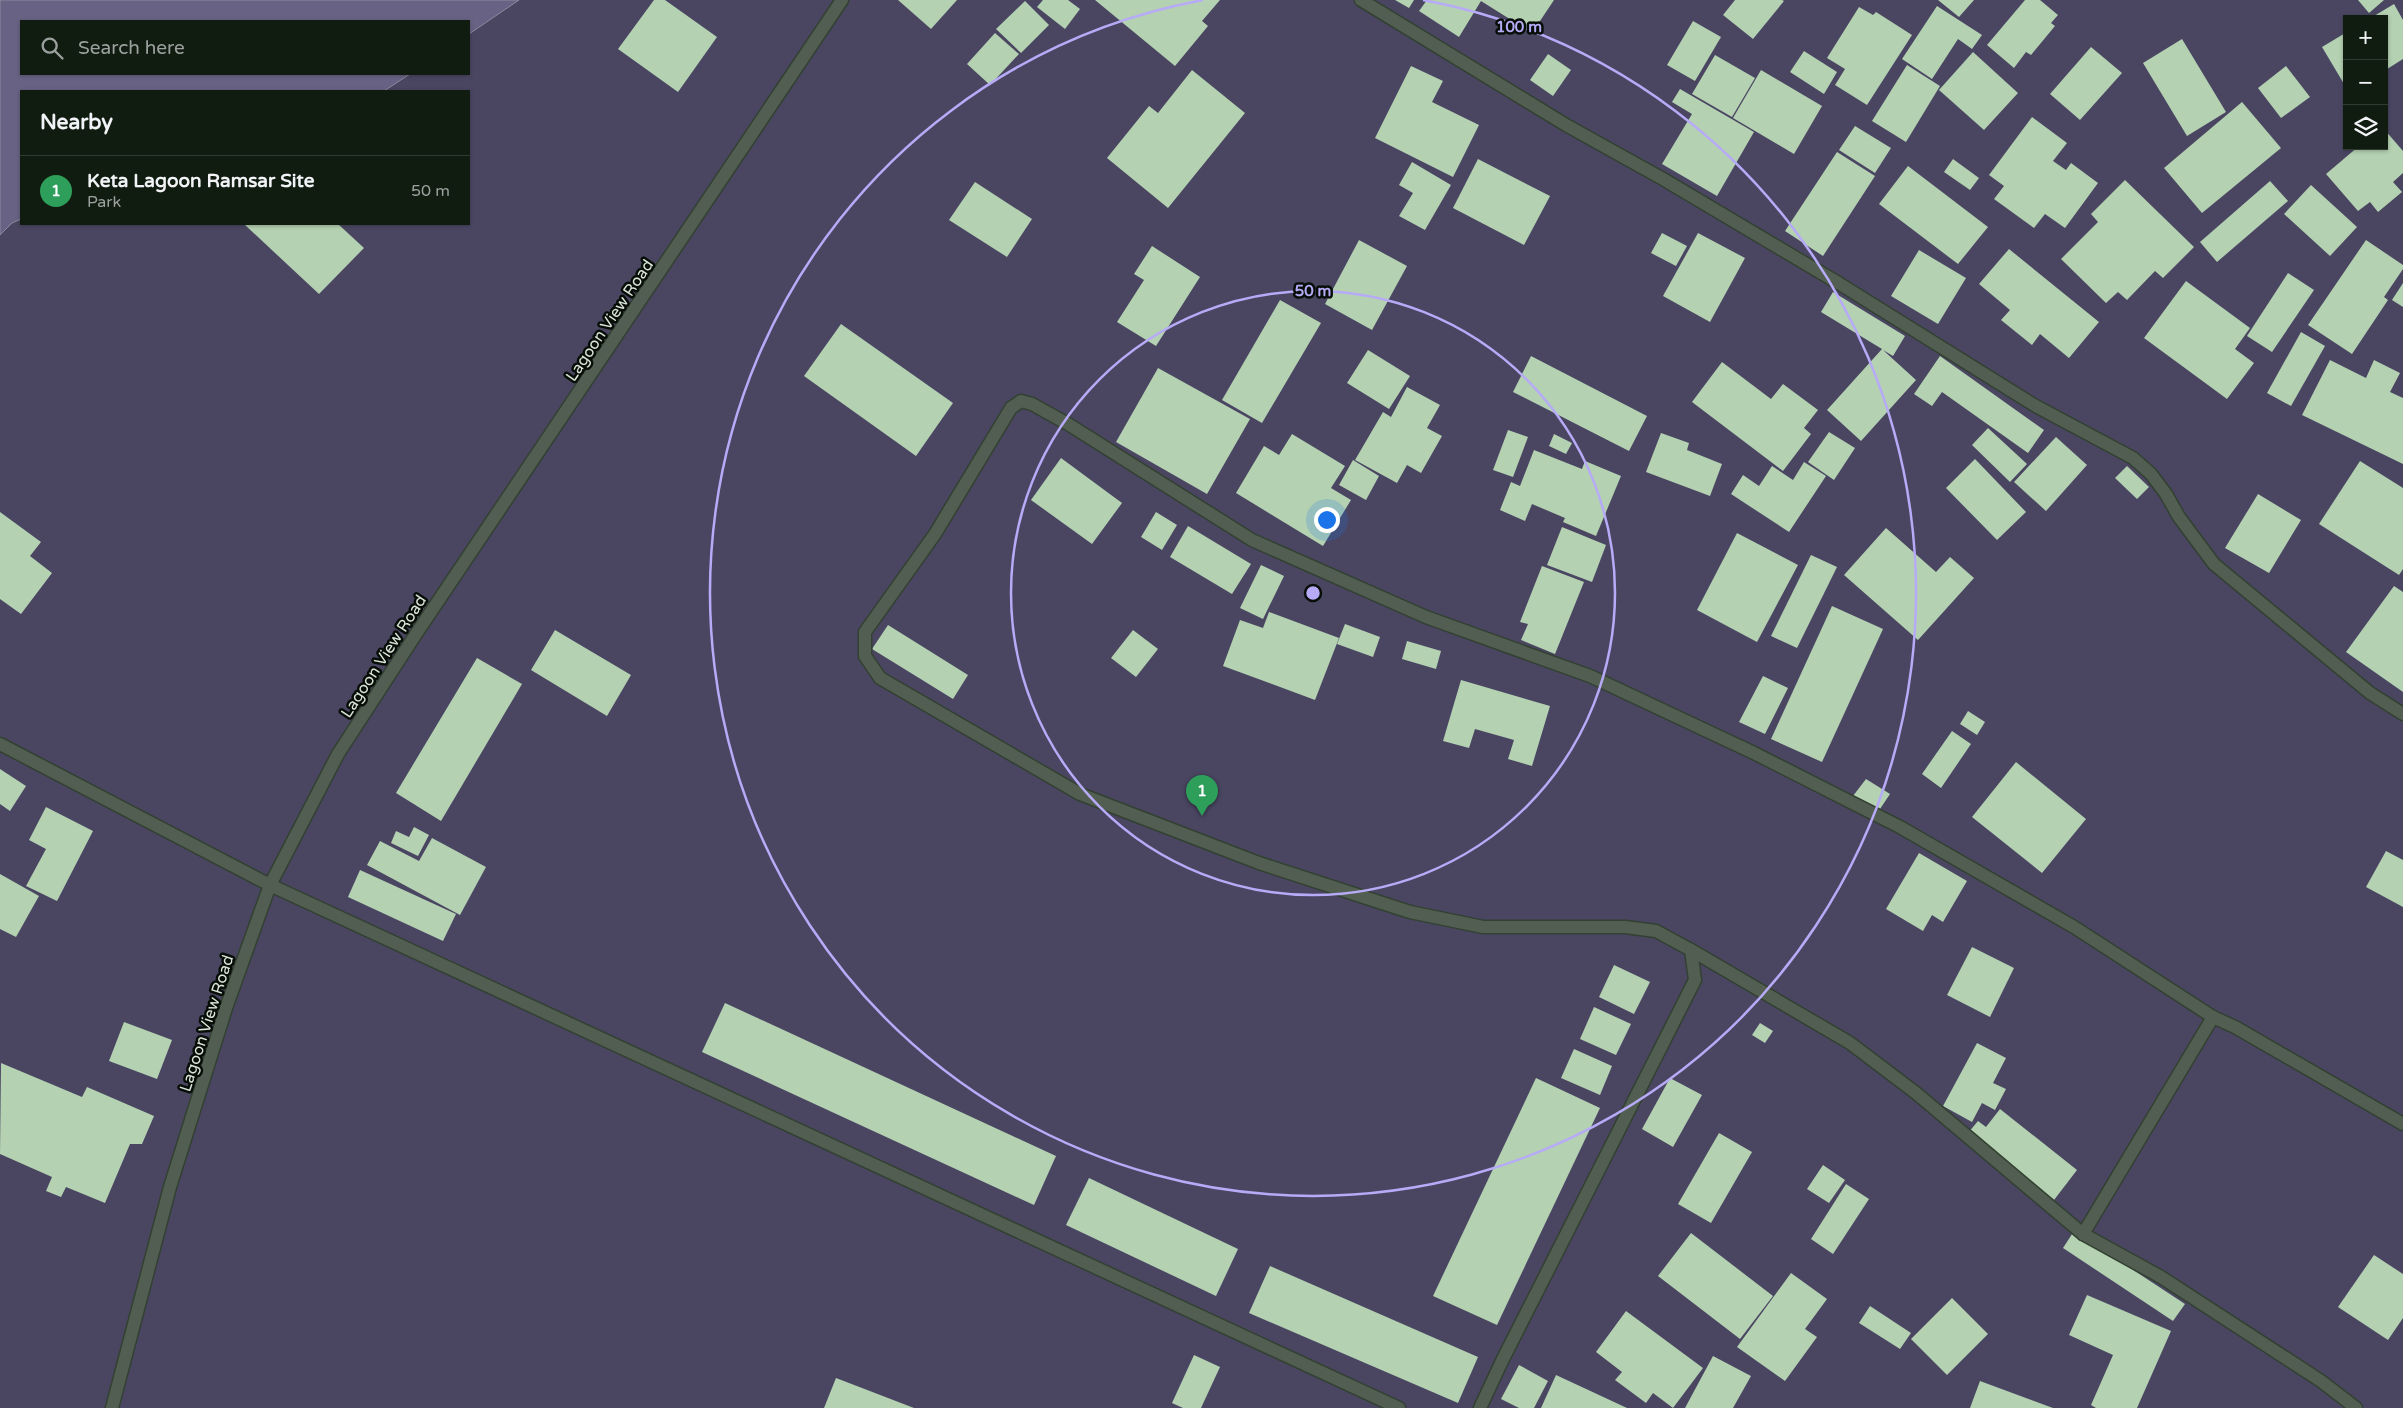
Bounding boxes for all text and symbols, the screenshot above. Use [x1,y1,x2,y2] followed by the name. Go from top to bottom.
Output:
[2343,15,2388,150] map controls
[2343,15,2388,60] button: +
[1496,18,1542,36] text: 100 m
[20,20,470,75] search box
[38,34,66,62] icon: search
[78,37,185,59] text: Search here
[2343,60,2388,105] button: −
[2343,105,2388,150] button: layers
[40,110,113,135] text: Nearby
[87,170,314,192] text: Keta Lagoon Ramsar Site
[51,181,61,201] text: 1
[411,181,450,201] text: 50 m
[87,192,121,212] text: Park
[562,256,658,385] street label: Lagoon View Road
[1295,282,1331,300] text: 50 m
[1314,507,1340,533] your location
[1304,584,1322,602] centre of rings
[337,591,431,722] street label: Lagoon View Road
[1186,775,1218,816] pin: 1
[175,952,238,1094] street label: Lagoon View Road

